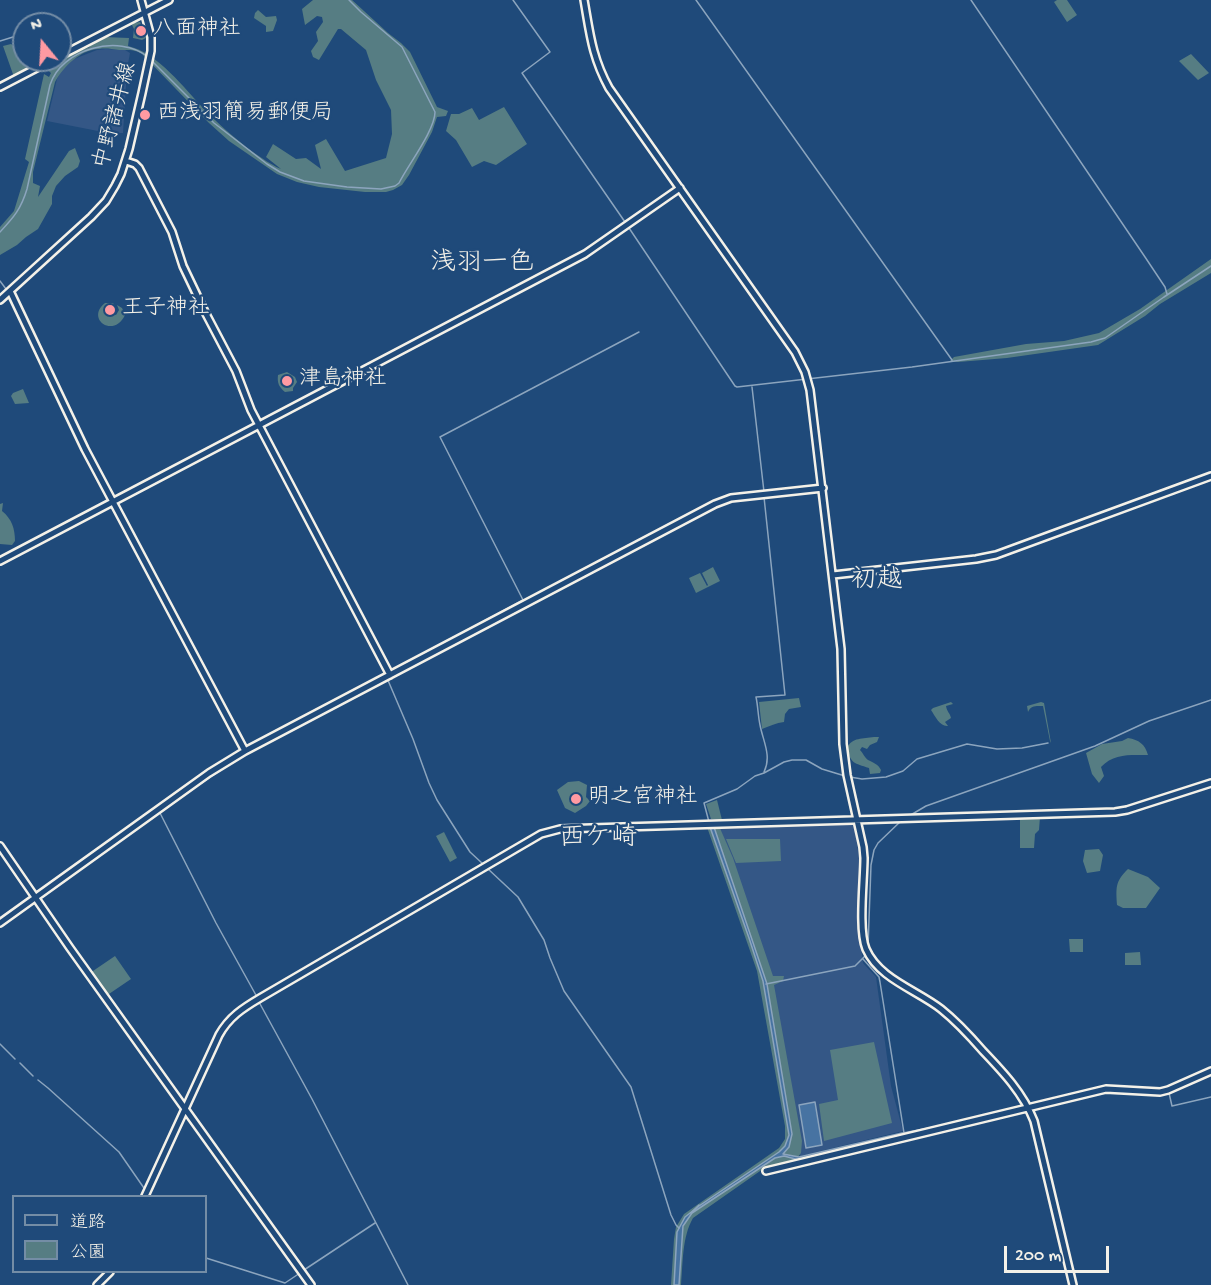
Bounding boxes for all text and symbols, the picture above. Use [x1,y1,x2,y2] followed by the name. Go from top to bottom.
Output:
[12,12,72,72] north arrow
[29,16,45,37] text: N
[153,18,241,44] place label: 八面神社
[134,24,148,38] marker: 八面神社
[90,59,144,173] street label: 中野諸井線
[157,102,333,128] place label: 西浅羽簡易郵便局
[138,108,152,122] marker: 西浅羽簡易郵便局
[430,249,534,281] district label: 浅羽一色
[122,297,210,323] place label: 王子神社
[103,303,117,317] marker: 王子神社
[299,368,387,394] place label: 津島神社
[280,374,294,388] marker: 津島神社
[851,566,903,598] district label: 初越
[588,786,698,812] place label: 明之宮神社
[569,792,583,806] marker: 明之宮神社
[559,824,637,856] district label: 西ケ崎
[12,1195,207,1273] legend
[70,1213,106,1234] text: 道路
[1007,1234,1112,1272] scale bar
[70,1243,106,1264] text: 公園
[1015,1246,1061,1267] text: 200 m

